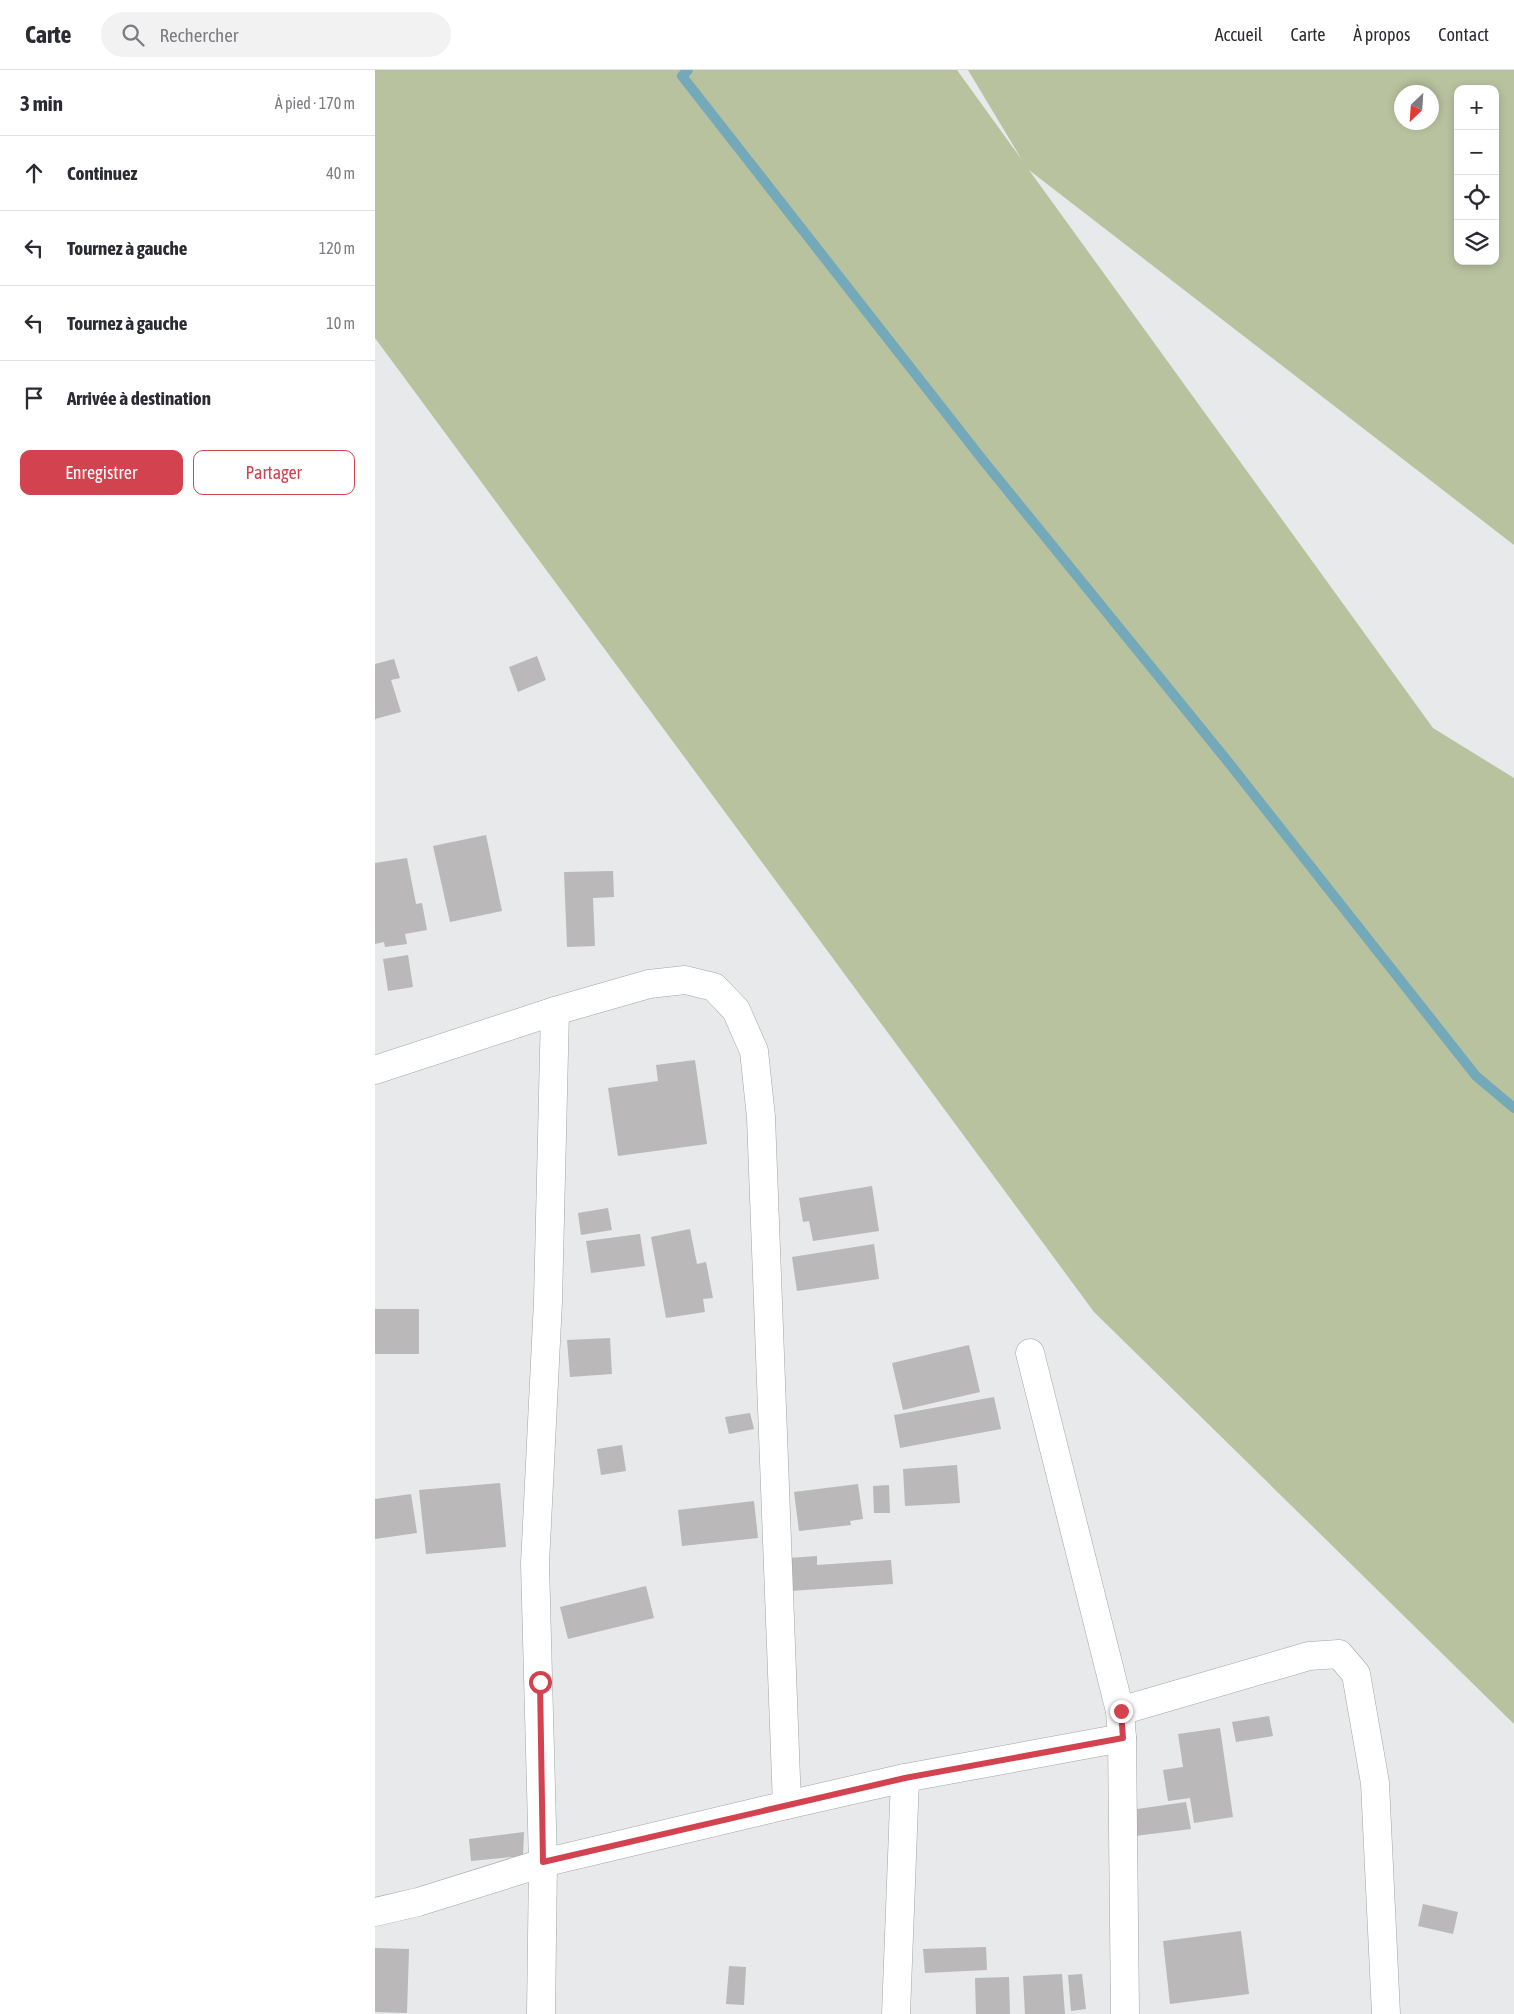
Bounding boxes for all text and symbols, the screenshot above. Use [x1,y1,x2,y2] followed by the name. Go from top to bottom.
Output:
[101,12,451,57] search box
[25,21,71,48] text: Carte
[119,21,147,49] icon: search
[159,24,238,46] text: Rechercher
[1215,24,1263,45] text: Accueil
[1291,24,1325,45] text: Carte
[1353,24,1410,45] text: À propos
[1438,24,1489,45] text: Contact
[1394,85,1439,130] north arrow
[1454,85,1499,265] map controls
[1454,85,1499,130] button: +
[20,91,63,115] text: 3 min
[275,94,355,112] text: À pied · 170 m
[1454,130,1499,175] button: −
[20,159,48,187] icon: ahead
[67,162,137,184] text: Continuez
[326,164,355,182] text: 40 m
[1454,175,1499,220] button: locate
[1454,220,1499,265] button: layers
[20,234,48,262] icon: left
[67,237,187,259] text: Tournez à gauche
[319,239,355,257] text: 120 m
[20,309,48,337] icon: left
[67,312,187,334] text: Tournez à gauche
[326,314,355,332] text: 10 m
[20,384,48,412] icon: arrive
[67,387,211,409] text: Arrivée à destination
[20,450,183,495] button: Enregistrer
[193,450,355,495] button: Partager
[529,1671,552,1694] route start
[1110,1700,1133,1723] route end

